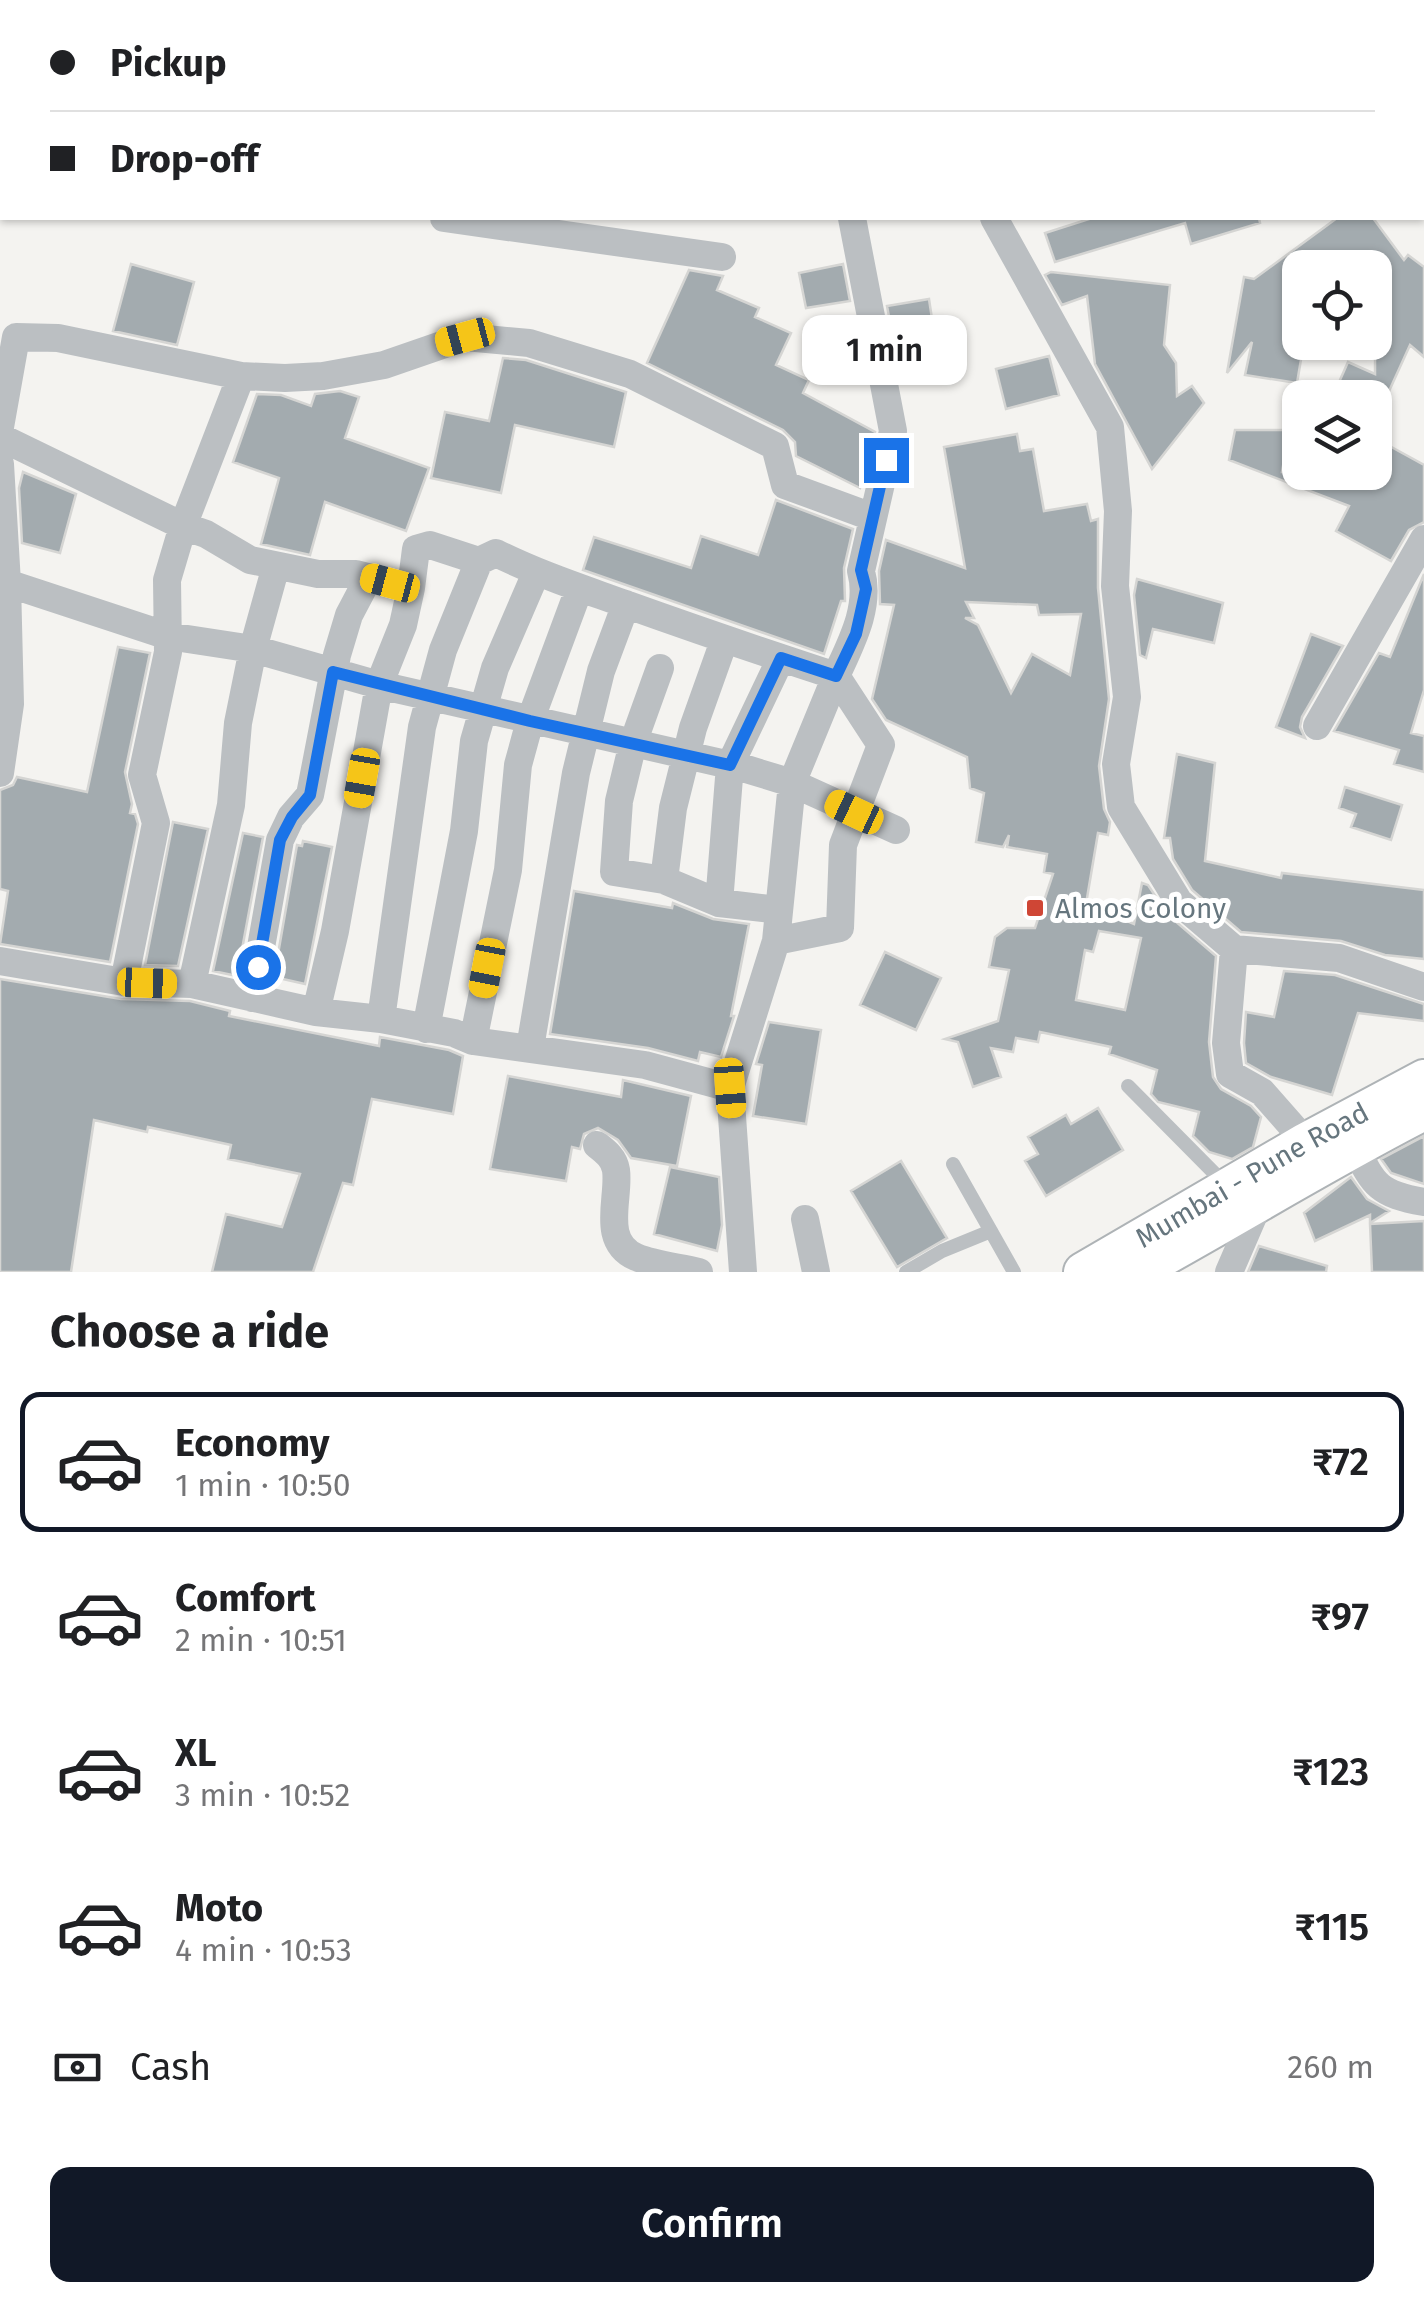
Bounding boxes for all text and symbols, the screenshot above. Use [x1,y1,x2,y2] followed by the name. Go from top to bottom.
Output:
[110,40,227,86] text: Pickup
[110,136,258,182] text: Drop-off
[1282,250,1392,490] map controls
[1282,250,1392,360] button: locate
[432,315,498,359] car
[804,315,968,385] callout: 1 min
[846,331,923,369] text: 1 min
[1282,380,1392,490] button: layers
[864,438,909,483] route end
[357,561,423,605] car
[342,746,382,810] car
[820,786,888,838] car
[1055,892,1226,925] place label: Almos Colony
[1024,897,1046,919] marker: Almos Colony
[467,936,507,1000] car
[236,945,281,990] route start
[116,967,178,999] car
[713,1057,747,1119] car
[1129,1095,1374,1254] street label: Mumbai - Pune Road
[50,1305,329,1359] text: Choose a ride
[55,1417,145,1507] icon: car
[175,1420,330,1466] text: Economy
[1312,1439,1369,1485] text: ₹72
[175,1466,351,1504] text: 1 min · 10:50
[55,1572,145,1662] icon: car
[175,1575,316,1621] text: Comfort
[1310,1594,1369,1640] text: ₹97
[175,1621,347,1659] text: 2 min · 10:51
[55,1727,145,1817] icon: car
[175,1730,217,1776] text: XL
[1292,1749,1369,1795] text: ₹123
[175,1776,350,1814] text: 3 min · 10:52
[55,1882,145,1972] icon: car
[175,1885,263,1931] text: Moto
[1294,1904,1369,1950] text: ₹115
[175,1931,352,1969] text: 4 min · 10:53
[50,2040,105,2095] icon: cash
[130,2044,211,2090] text: Cash
[1287,2048,1374,2086] text: 260 m
[50,2167,1374,2282] button: Confirm

